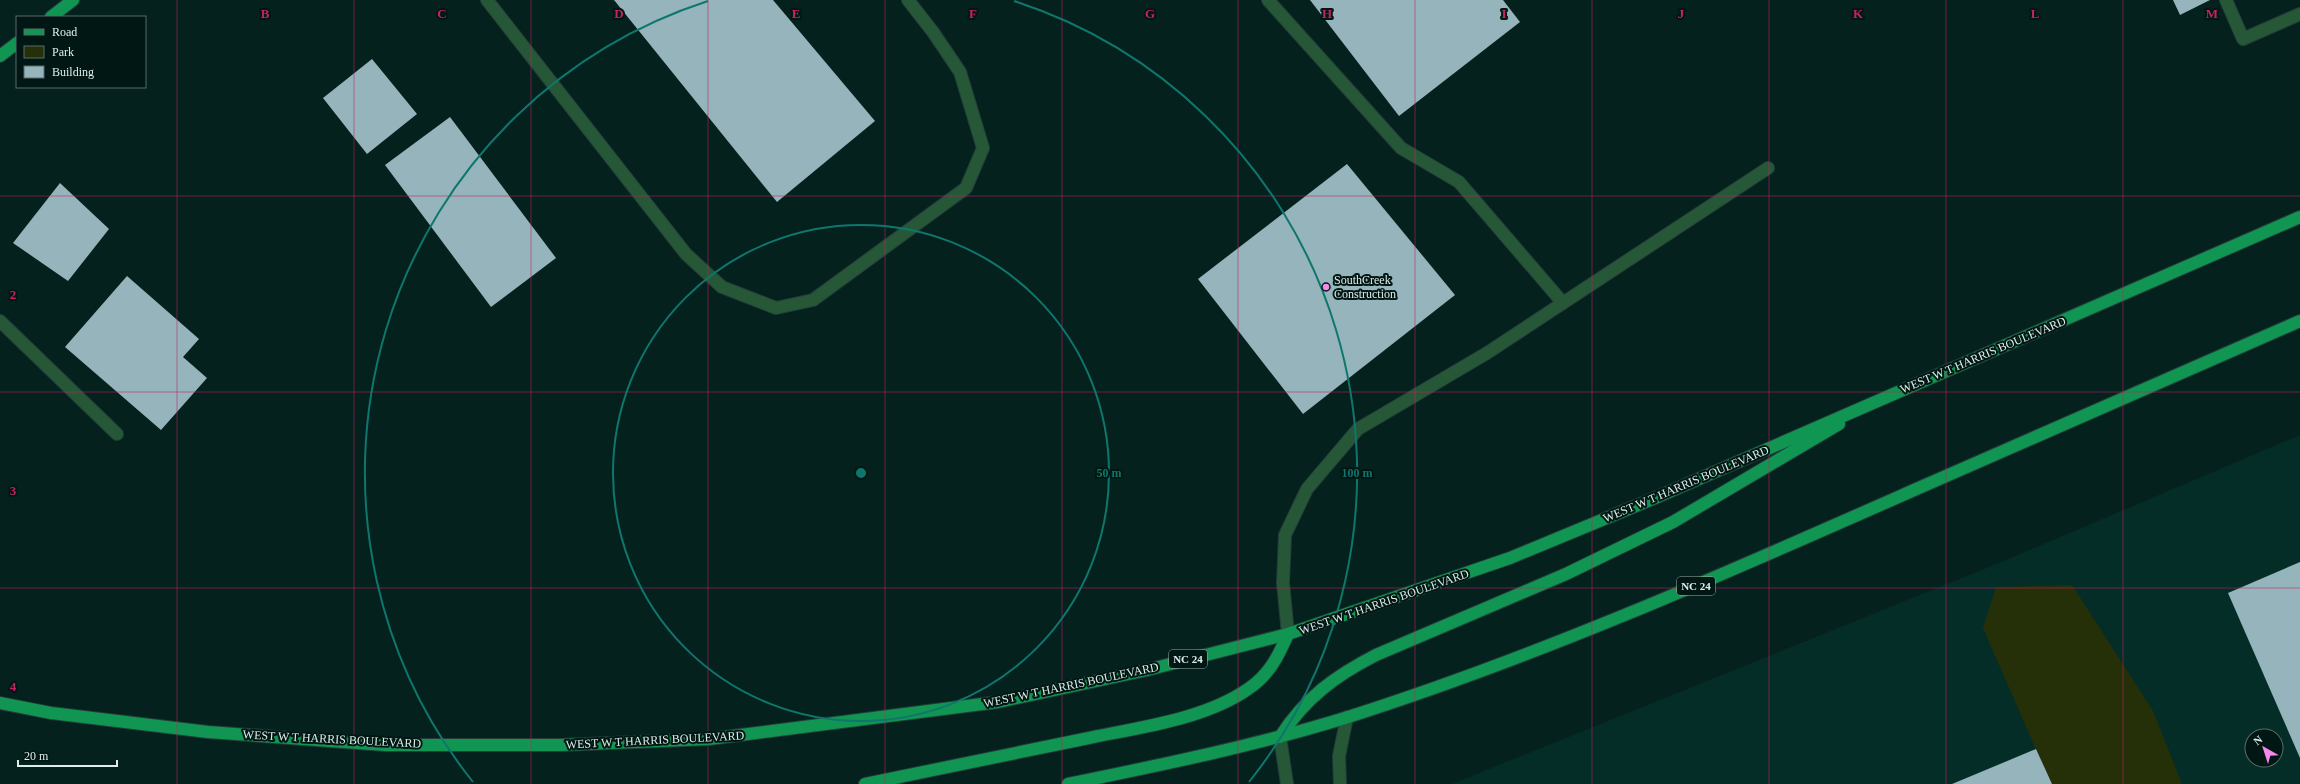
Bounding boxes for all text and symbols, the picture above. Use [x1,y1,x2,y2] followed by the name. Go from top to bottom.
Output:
[261,6,270,21] text: B
[437,6,447,21] text: C
[614,6,624,21] text: D
[792,6,800,21] text: E
[969,6,977,21] text: F
[1145,6,1155,21] text: G
[1322,6,1332,21] text: H
[1501,6,1507,21] text: I
[1678,6,1685,21] text: J
[1853,6,1864,21] text: K
[2031,6,2040,21] text: L
[2206,6,2218,21] text: M
[16,16,146,88] legend
[52,25,77,39] text: Road
[52,45,74,59] text: Park
[52,65,94,79] text: Building
[1334,273,1396,301] place label: SouthCreek Construction
[1321,282,1331,292] marker: SouthCreek Construction
[10,287,16,302] text: 2
[1898,314,2068,396] street label: WEST W T HARRIS BOULEVARD
[1601,443,1771,525] street label: WEST W T HARRIS BOULEVARD
[854,466,868,480] centre of rings
[1097,466,1122,480] text: 50 m
[1342,466,1373,480] text: 100 m
[10,483,17,498] text: 3
[1297,566,1471,638] street label: WEST W T HARRIS BOULEVARD
[1677,577,1715,595] road number: NC 24
[1169,650,1207,668] road number: NC 24
[982,660,1160,710] street label: WEST W T HARRIS BOULEVARD
[10,679,17,694] text: 4
[242,727,422,751] street label: WEST W T HARRIS BOULEVARD
[565,728,745,752] street label: WEST W T HARRIS BOULEVARD
[2244,728,2284,768] north arrow
[2251,733,2265,747] text: N
[18,742,117,768] scale bar
[24,749,49,763] text: 20 m

